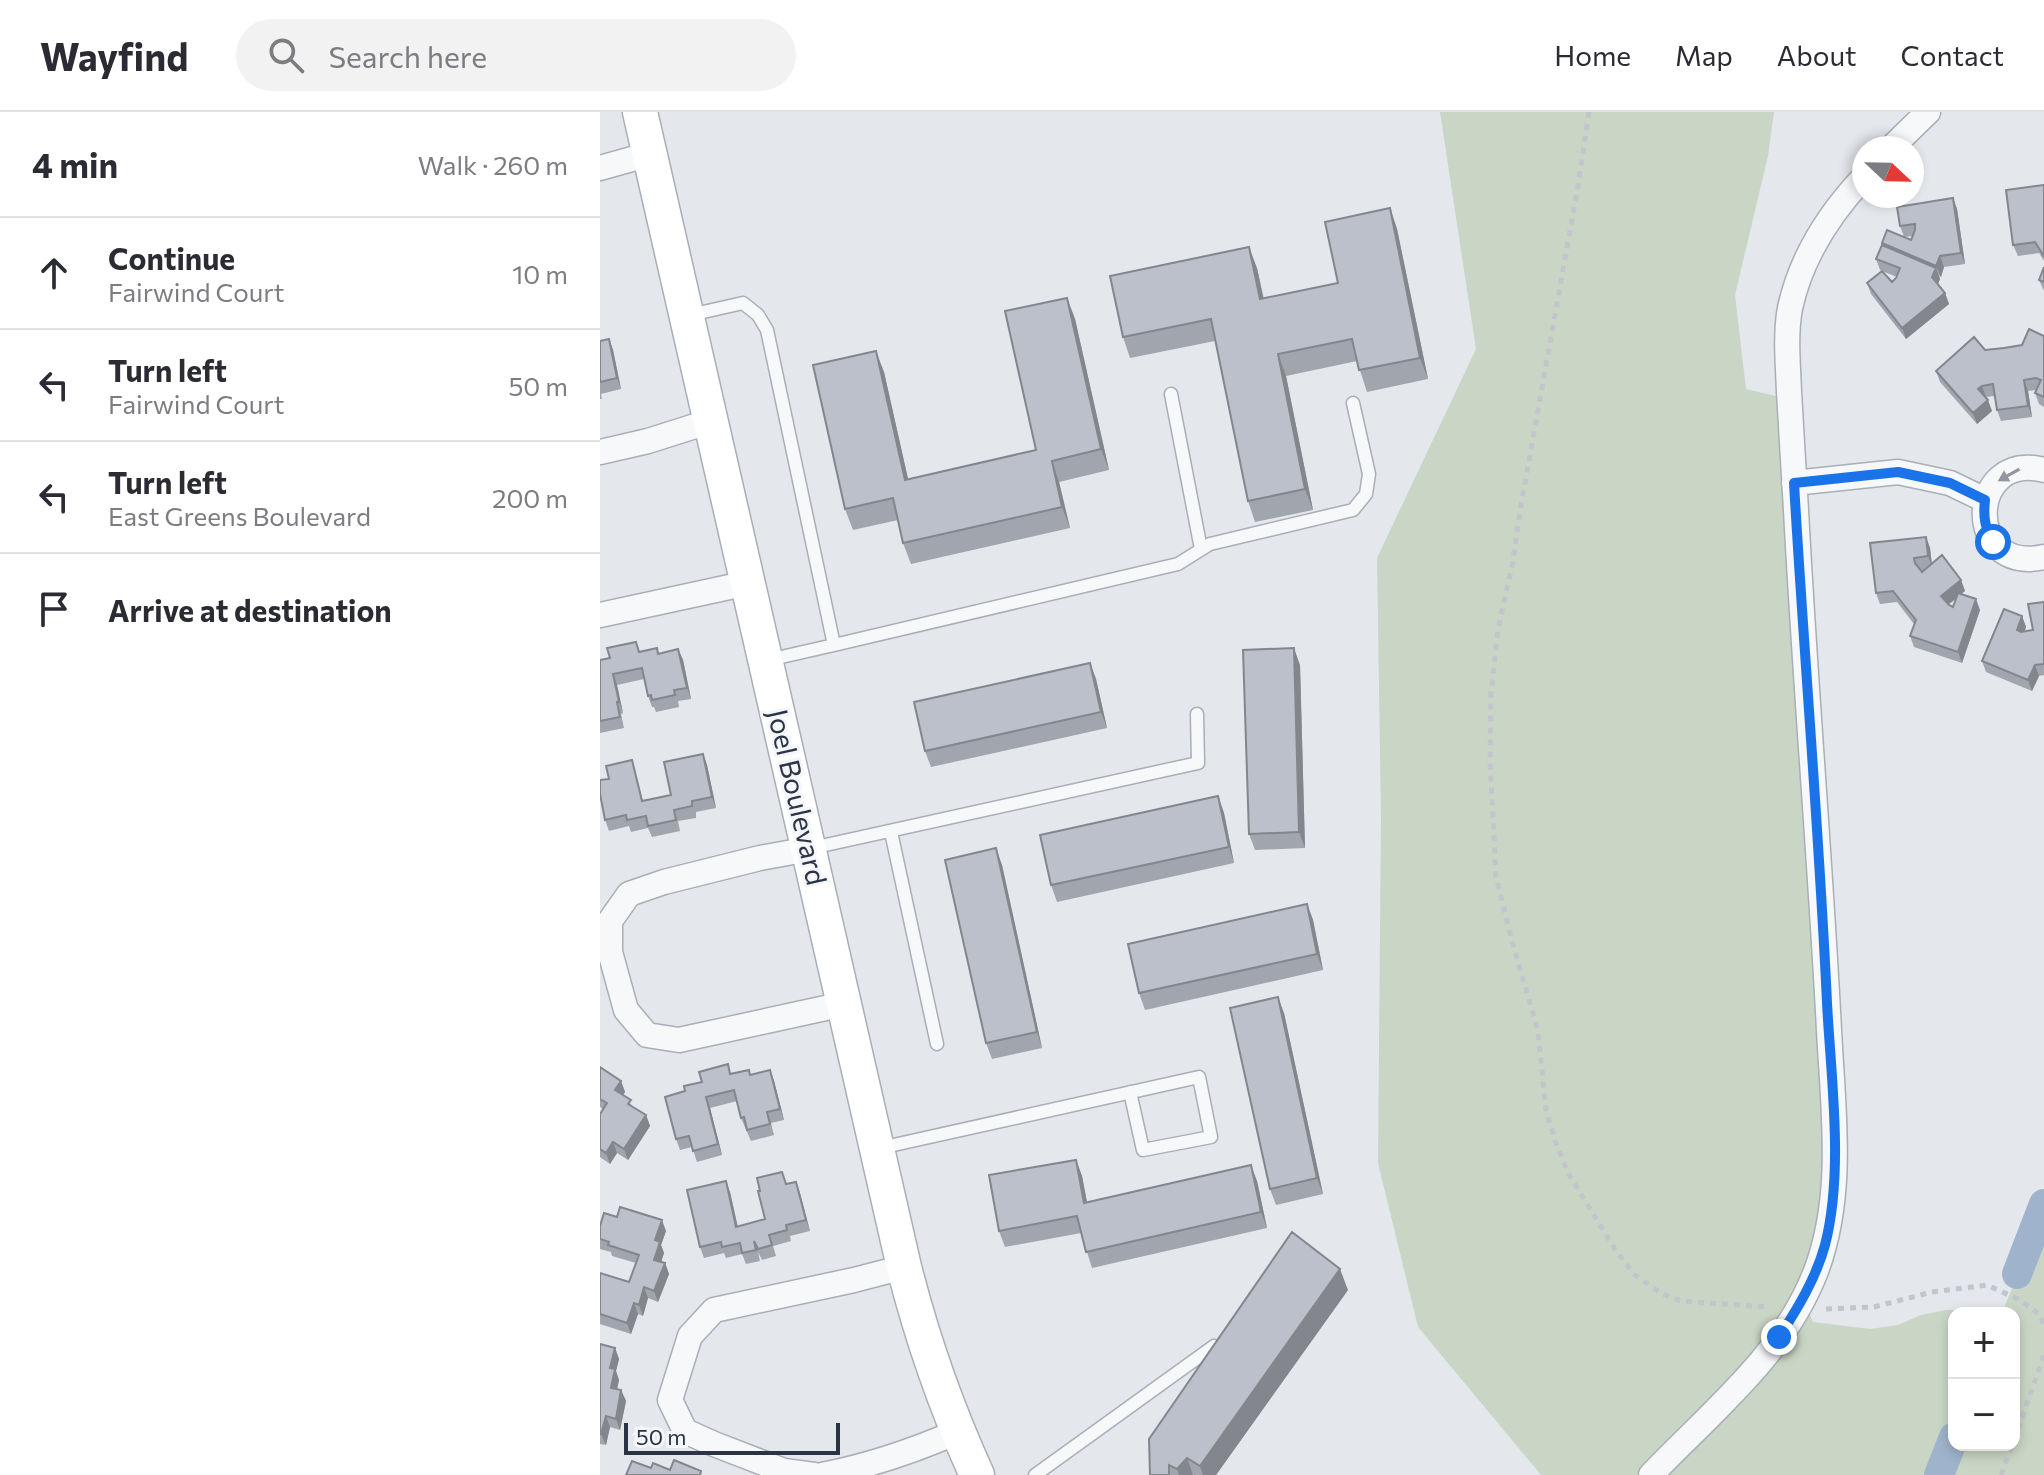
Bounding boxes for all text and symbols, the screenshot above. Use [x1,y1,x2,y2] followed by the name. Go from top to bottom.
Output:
[236,19,796,91] search box
[40,32,188,79] text: Wayfind
[264,33,308,77] icon: search
[328,37,487,74] text: Search here
[1554,38,1631,72] text: Home
[1675,38,1733,72] text: Map
[1777,38,1857,72] text: About
[1901,38,2004,72] text: Contact
[1852,136,1924,208] north arrow
[32,143,118,185] text: 4 min
[418,149,568,180] text: Walk · 260 m
[108,239,235,276] text: Continue
[32,251,76,295] icon: ahead
[512,258,568,289] text: 10 m
[108,276,284,307] text: Fairwind Court
[108,351,227,388] text: Turn left
[32,363,76,407] icon: left
[508,370,568,401] text: 50 m
[108,388,284,419] text: Fairwind Court
[108,463,227,500] text: Turn left
[1998,468,2021,481] one-way arrow
[32,475,76,519] icon: left
[492,482,568,513] text: 200 m
[108,500,371,531] text: East Greens Boulevard
[1975,524,2011,560] route start
[32,587,76,631] icon: arrive
[108,591,392,628] text: Arrive at destination
[761,705,835,888] street label: Joel Boulevard
[1948,1307,2020,1451] map controls
[1948,1307,2020,1379] button: +
[1761,1319,1797,1355] route end
[1948,1379,2020,1451] button: −
[624,1419,840,1455] scale bar
[636,1423,686,1450] text: 50 m

